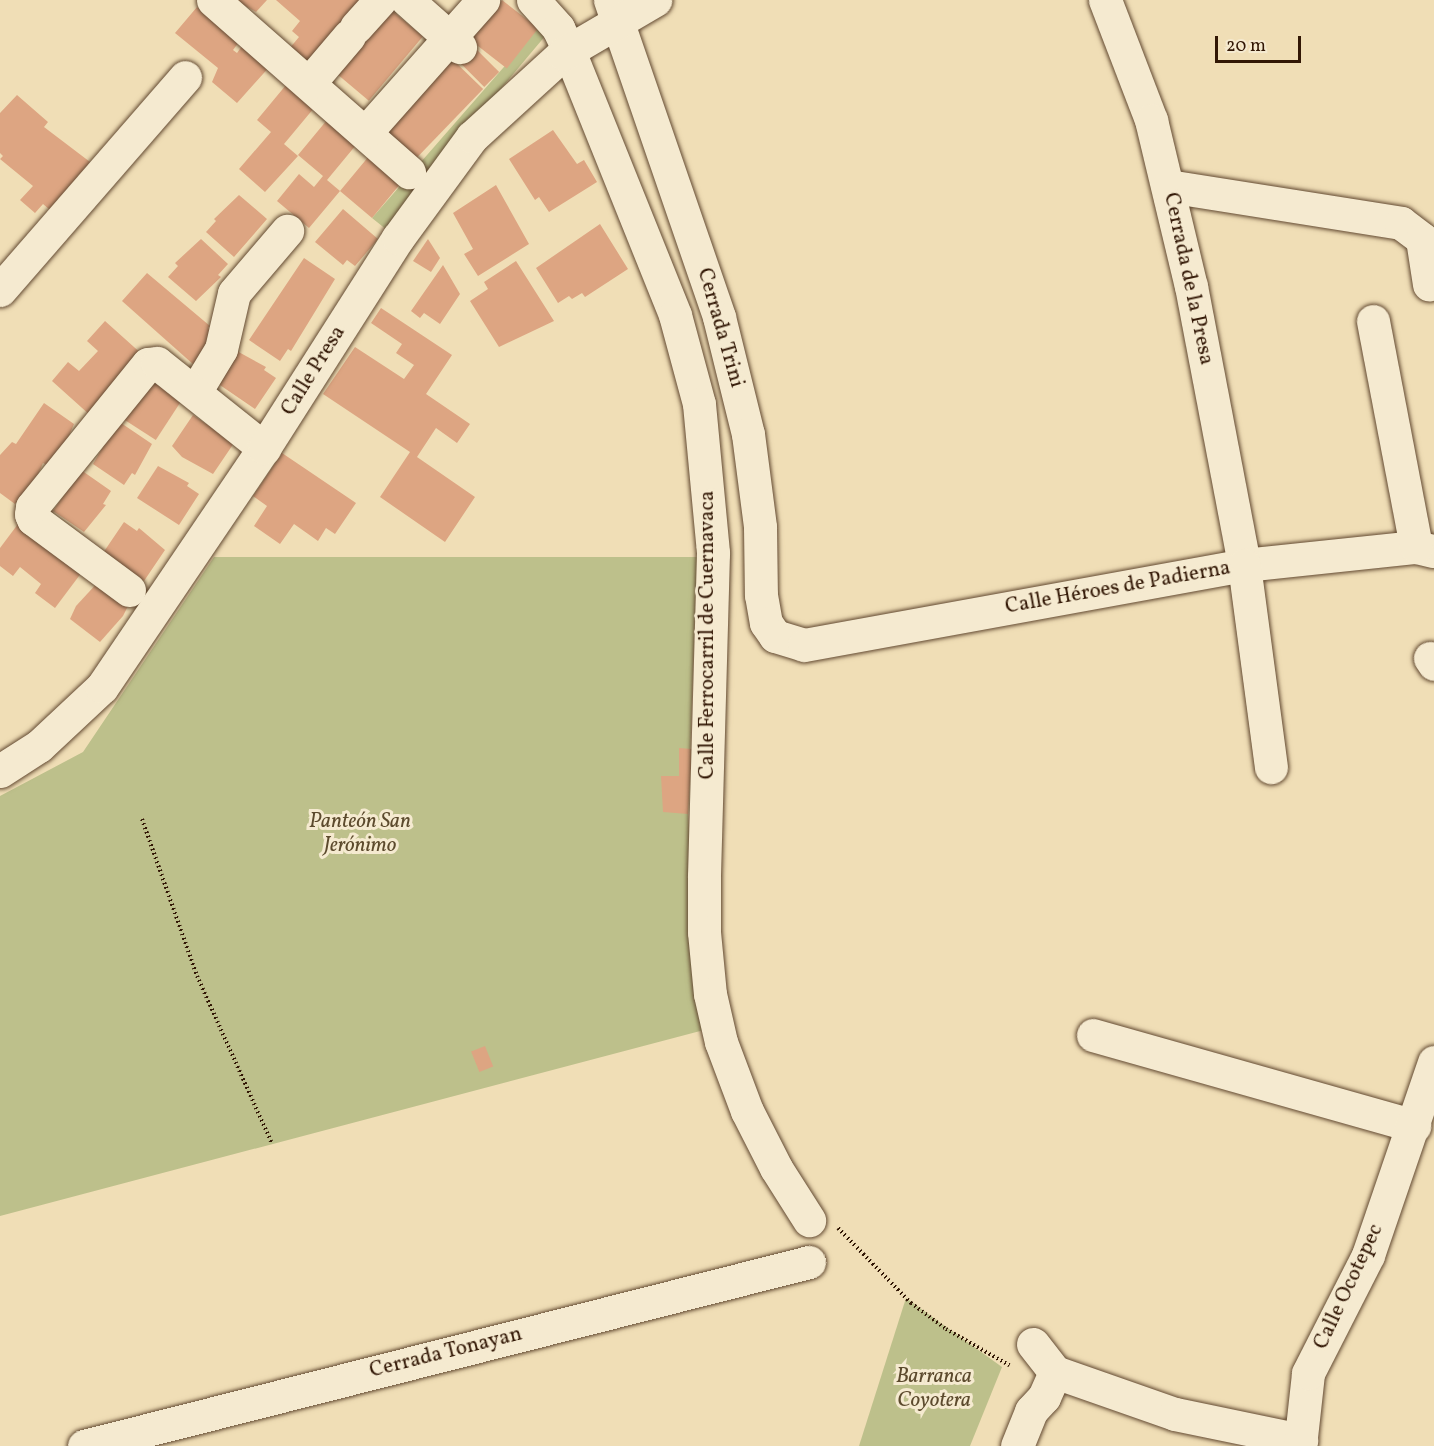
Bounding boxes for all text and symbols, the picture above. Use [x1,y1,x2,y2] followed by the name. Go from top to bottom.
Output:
[1218,24,1304,62] scale bar
[1226,34,1266,59] text: 20 m
[1157,191,1219,367] street label: Cerrada de la Presa
[691,265,749,391] street label: Cerrada Trini
[276,321,352,421] street label: Calle Presa
[695,491,721,779] street label: Calle Ferrocarril de Cuernavaca
[1003,556,1233,620] street label: Calle Héroes de Padierna
[309,809,411,859] park label: Panteón San Jerónimo
[1309,1220,1389,1354] street label: Calle Ocotepec
[367,1322,525,1384] street label: Cerrada Tonayan
[896,1364,972,1414] park label: Barranca Coyotera

